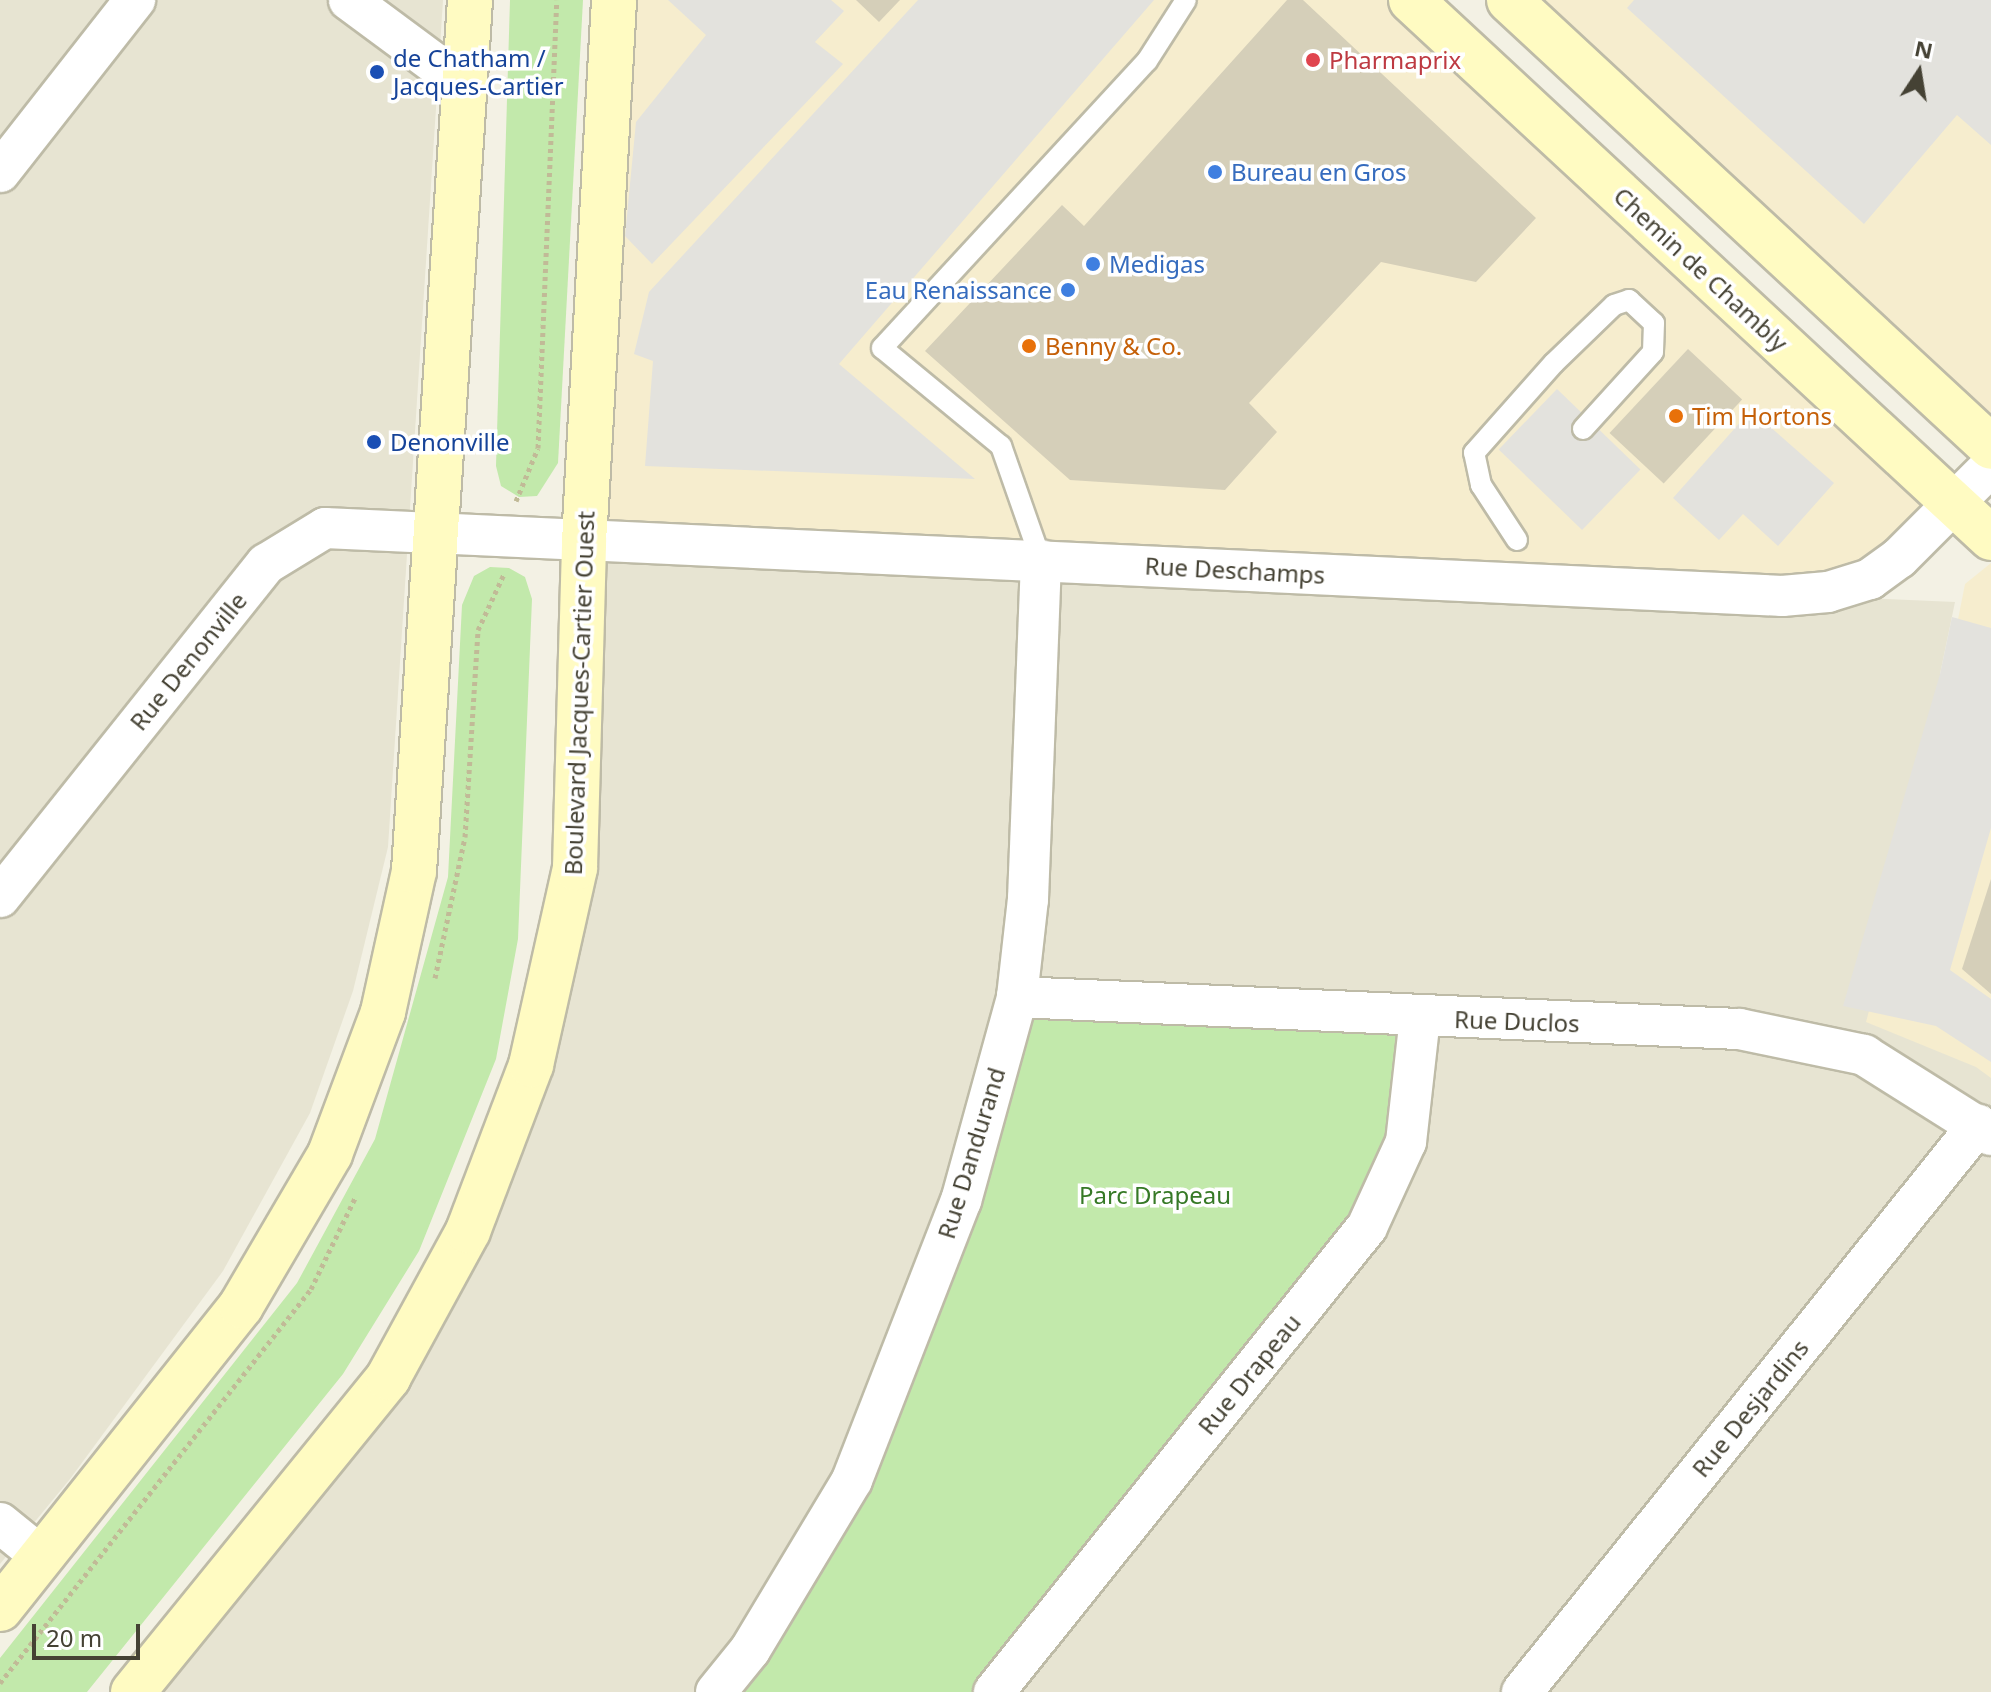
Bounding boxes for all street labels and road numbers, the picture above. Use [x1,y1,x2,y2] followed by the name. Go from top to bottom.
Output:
[1608,181,1794,357] street label: Chemin de Chambly
[558,510,600,876] street label: Boulevard Jacques-Cartier Ouest
[1144,551,1326,589] street label: Rue Deschamps
[124,586,252,736] street label: Rue Denonville
[1454,1004,1580,1038] street label: Rue Duclos
[931,1064,1011,1242] street label: Rue Dandurand
[1192,1308,1306,1440] street label: Rue Drapeau
[1686,1333,1814,1483] street label: Rue Desjardins

